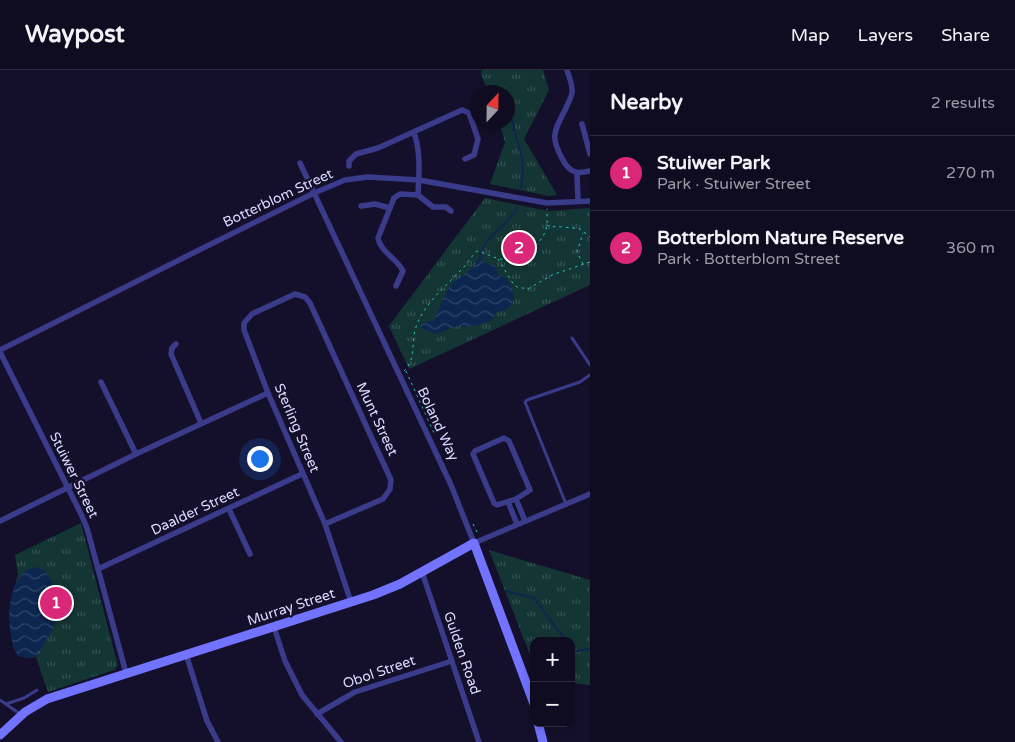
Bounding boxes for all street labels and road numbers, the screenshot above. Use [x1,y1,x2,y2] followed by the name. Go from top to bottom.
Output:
[220,165,336,231] street label: Botterblom Street
[353,380,402,459] street label: Munt Street
[271,381,324,476] street label: Sterling Street
[414,384,463,464] street label: Boland Way
[46,429,102,521] street label: Stuiwer Street
[148,483,242,539] street label: Daalder Street
[245,585,338,629] street label: Murray Street
[440,609,484,697] street label: Gulden Road
[340,651,418,692] street label: Obol Street

